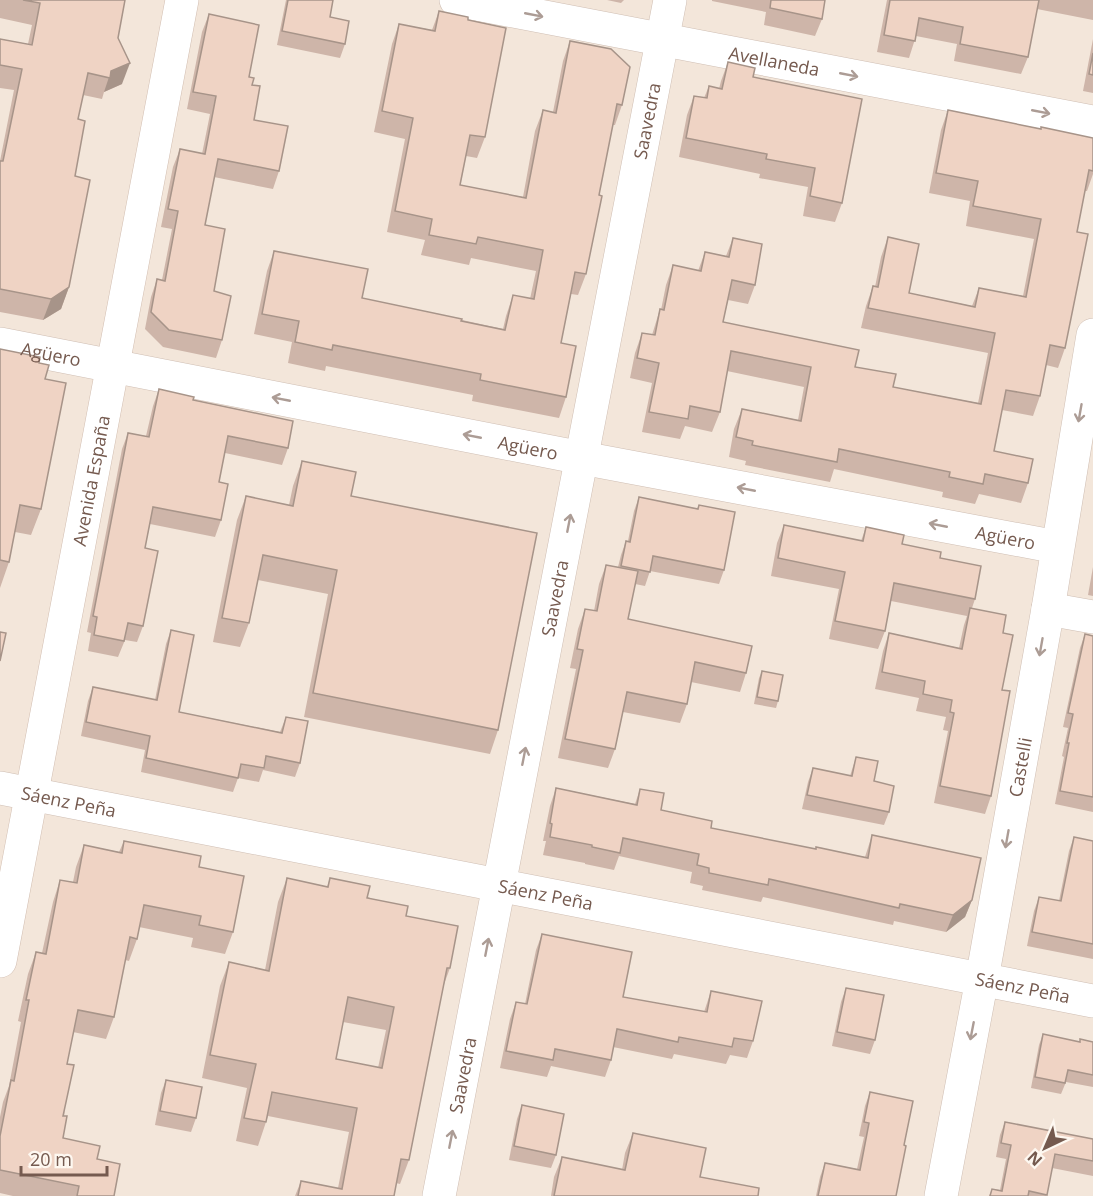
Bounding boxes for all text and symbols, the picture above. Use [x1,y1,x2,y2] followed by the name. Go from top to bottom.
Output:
[524,10,543,21] one-way arrow
[727,41,822,81] street label: Avellaneda
[839,70,859,81] one-way arrow
[628,81,666,161] street label: Saavedra
[1031,107,1050,118] one-way arrow
[19,336,83,372] street label: Agüero
[271,393,291,404] one-way arrow
[1074,403,1085,423] one-way arrow
[67,413,115,548] street label: Avenida España
[463,430,482,441] one-way arrow
[496,430,560,465] street label: Agüero
[737,483,756,494] one-way arrow
[564,514,575,533] one-way arrow
[928,519,948,530] one-way arrow
[974,520,1038,555] street label: Agüero
[535,558,574,638] street label: Saavedra
[1035,637,1046,656] one-way arrow
[1003,735,1037,799] street label: Castelli
[519,746,530,766] one-way arrow
[19,780,118,822] street label: Sáenz Peña
[1001,829,1012,848] one-way arrow
[496,873,595,915] street label: Sáenz Peña
[482,938,493,957] one-way arrow
[973,966,1072,1008] street label: Sáenz Peña
[966,1021,977,1040] one-way arrow
[443,1035,481,1116] street label: Saavedra
[1015,1118,1075,1178] north arrow
[445,1129,456,1149] one-way arrow
[21,1139,106,1177] scale bar
[1022,1146,1047,1171] text: N
[30,1147,72,1171] text: 20 m

